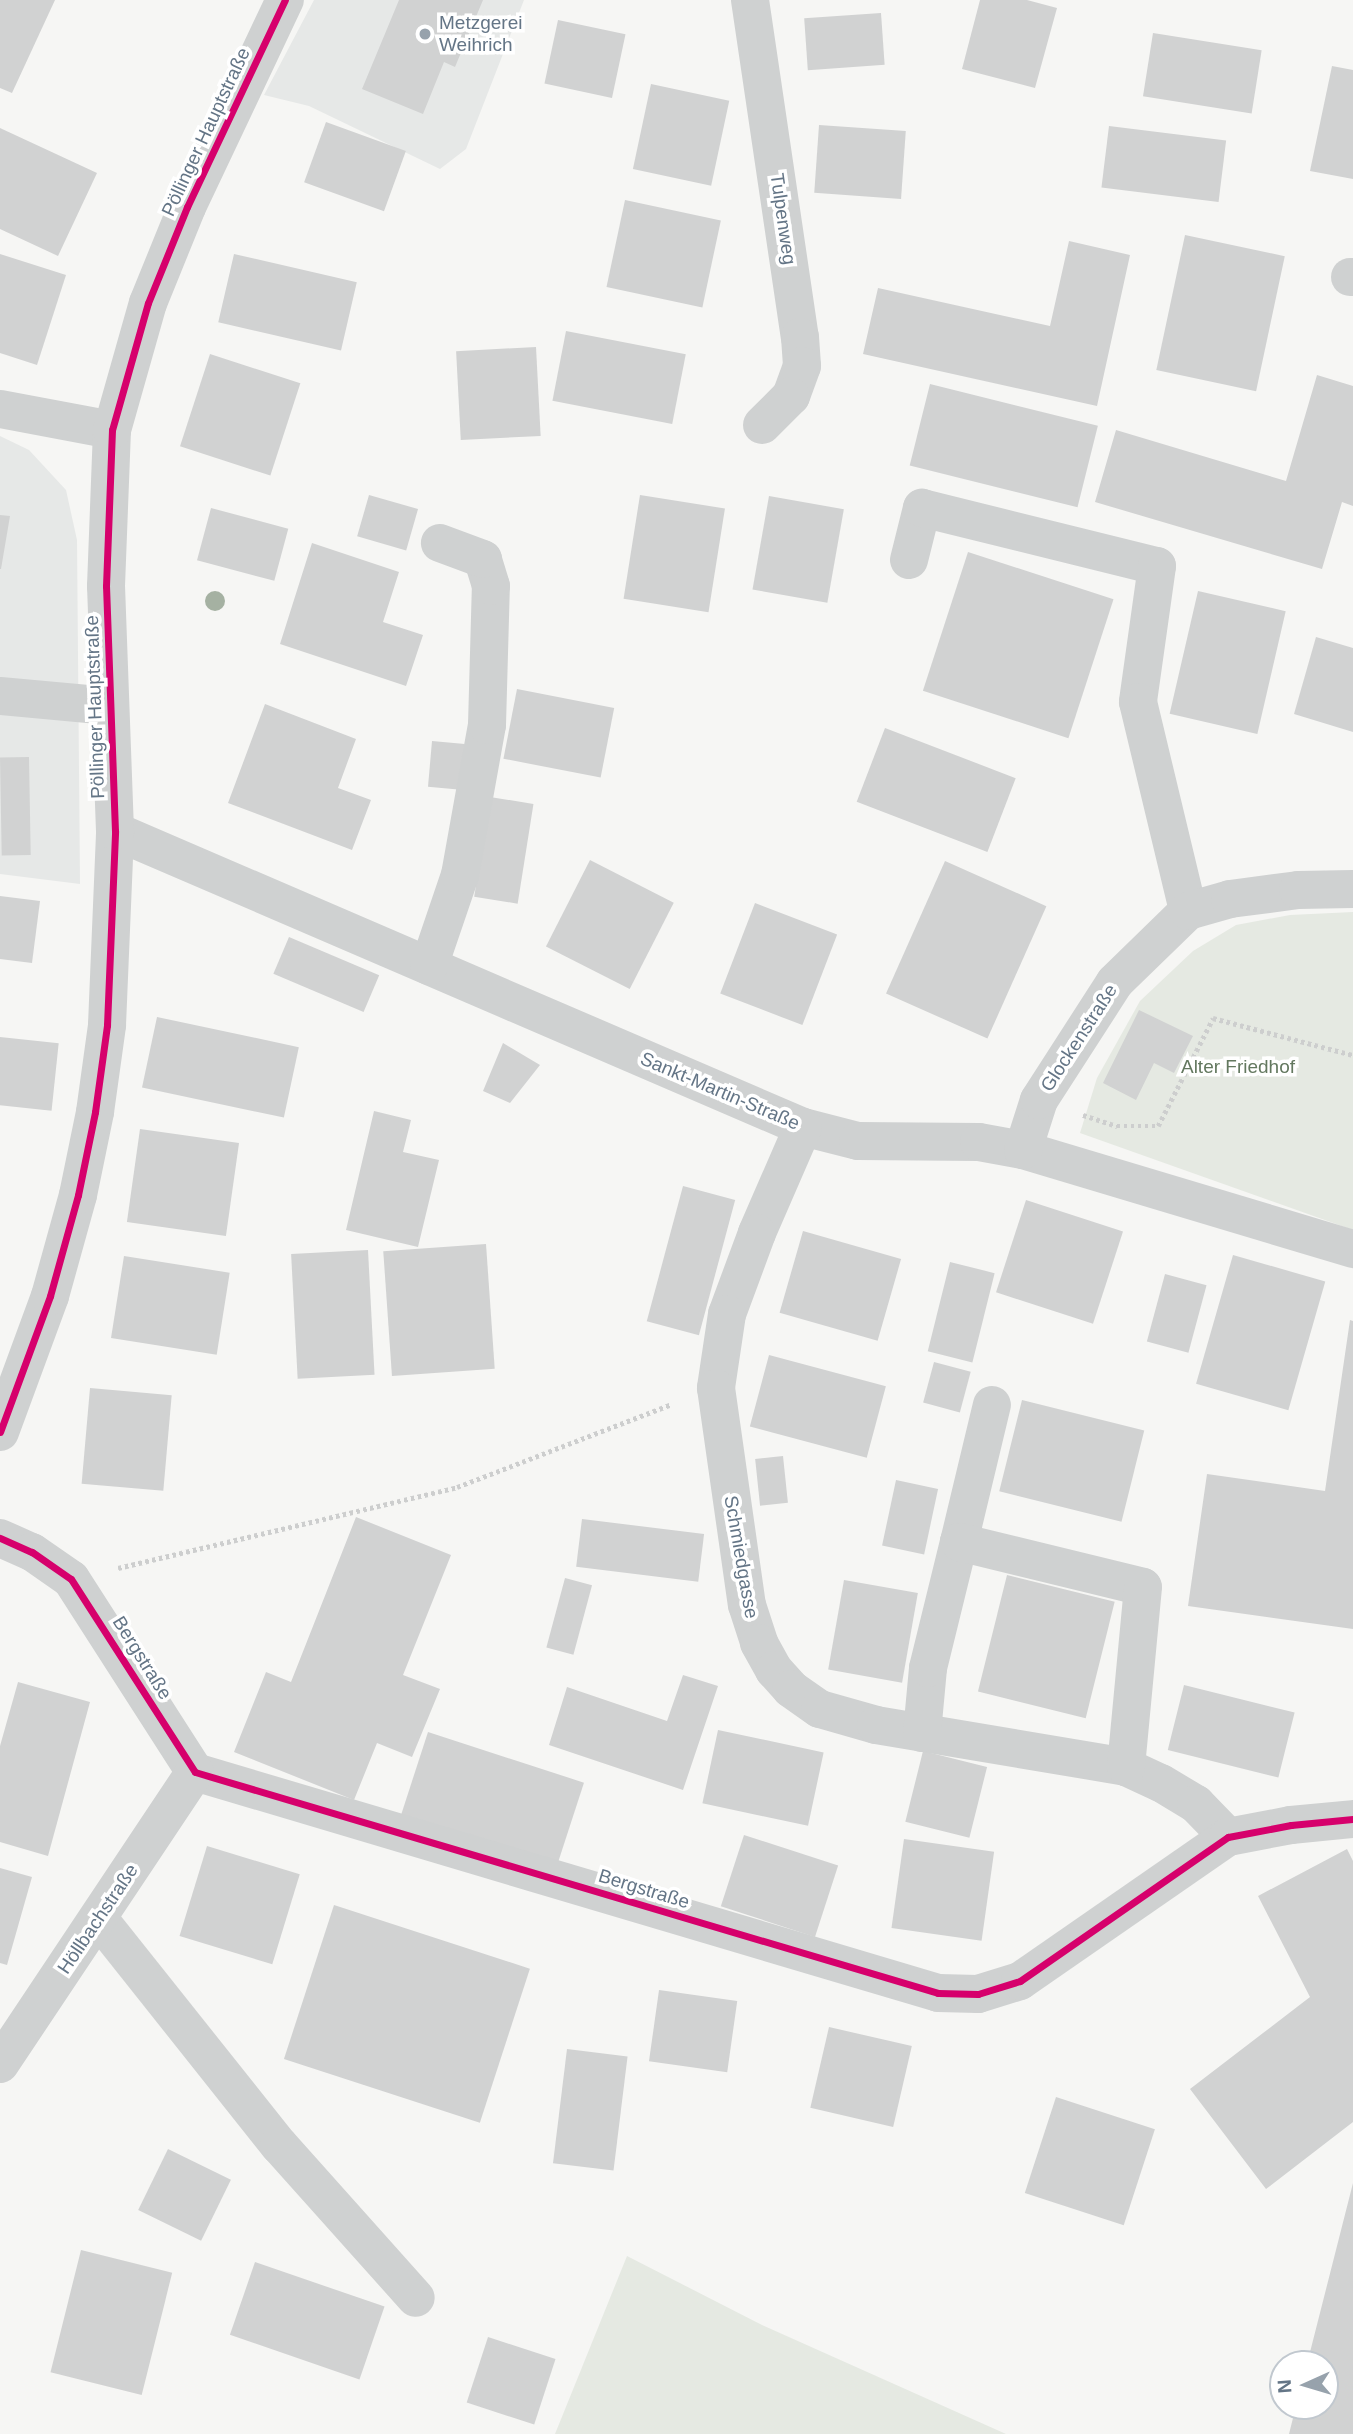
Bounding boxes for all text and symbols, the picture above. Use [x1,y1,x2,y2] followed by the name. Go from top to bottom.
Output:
[439,12,522,56] place label: Metzgerei Weihrich
[417,26,433,42] marker: Metzgerei Weihrich
[157,44,255,220] street label: Pöllinger Hauptstraße
[765,172,801,266] street label: Tulpenweg
[80,615,110,799] street label: Pöllinger Hauptstraße
[1036,980,1122,1096] street label: Glockenstraße
[637,1047,803,1135] street label: Sankt-Martin-Straße
[1181,1056,1295,1078] park label: Alter Friedhof
[719,1494,763,1620] street label: Schmiedgasse
[107,1612,177,1704] street label: Bergstraße
[53,1860,143,1978] street label: Höllbachstraße
[596,1864,692,1914] street label: Bergstraße
[1269,2350,1339,2420] north arrow
[1274,2379,1296,2394] text: N

